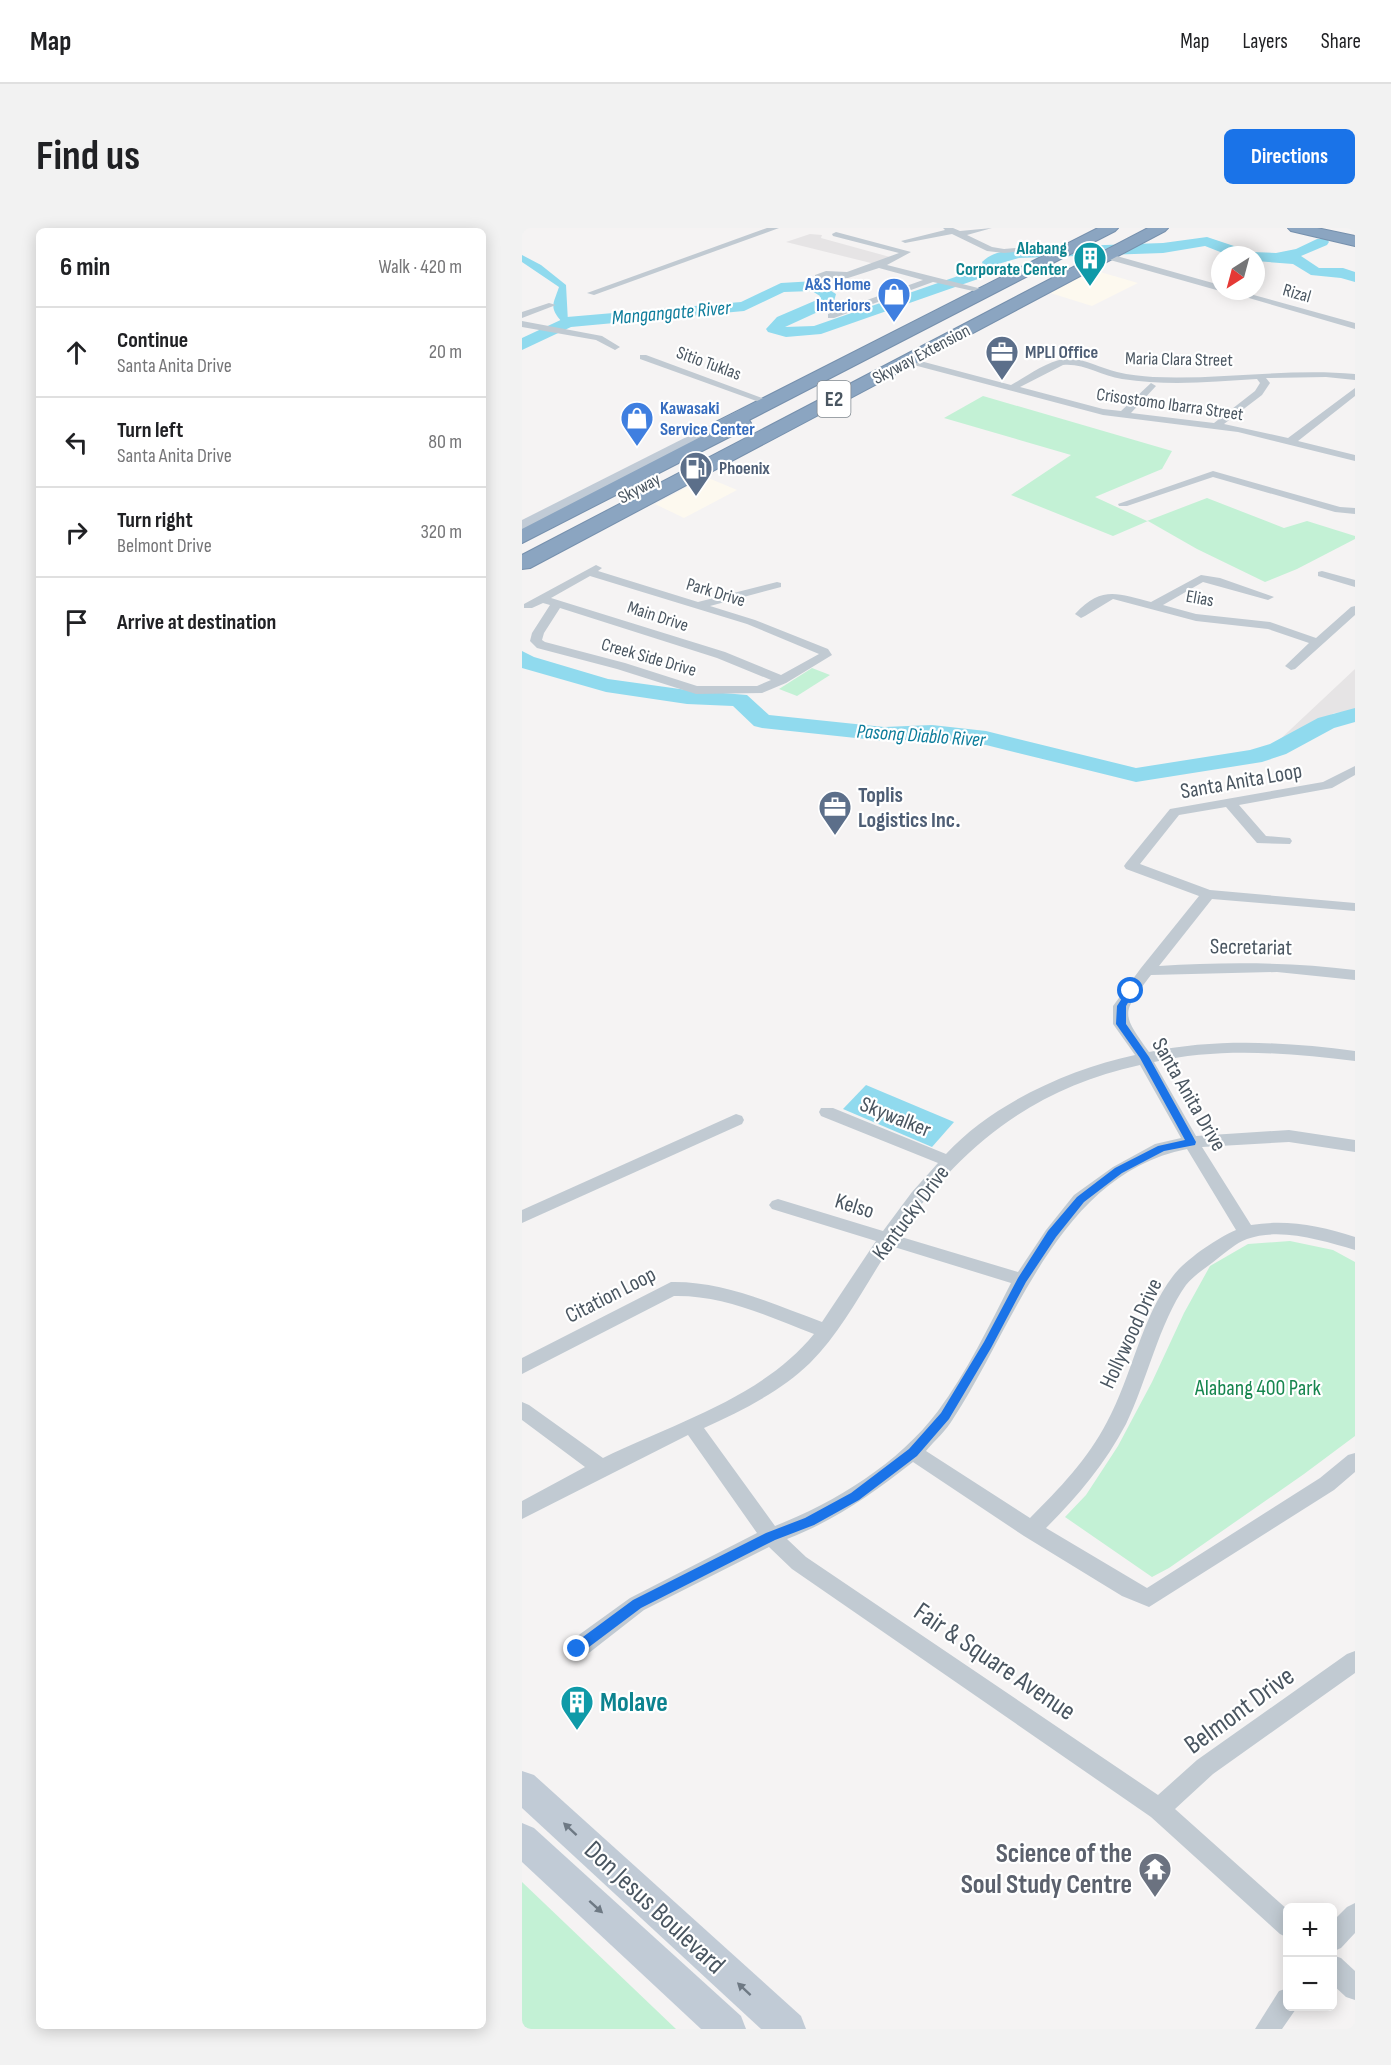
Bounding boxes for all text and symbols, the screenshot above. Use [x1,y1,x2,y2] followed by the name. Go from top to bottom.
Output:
[30,25,71,58] text: Map
[1180,29,1209,54] text: Map
[1242,29,1288,54] text: Layers
[1321,29,1361,54] text: Share
[1224,129,1355,184] button: Directions
[36,131,140,182] text: Find us
[956,238,1067,280] place label: Alabang Corporate Center
[1072,240,1108,287] building icon: Alabang Corporate Center
[1211,246,1265,300] north arrow
[60,252,110,283] text: 6 min
[378,255,462,279] text: Walk · 420 m
[804,274,871,316] place label: A&S Home Interiors
[876,276,912,323] shop icon: A&S Home Interiors
[1280,279,1313,307] street label: Rizal
[611,296,733,330] water label: Mangangate River
[869,320,974,389] street label: Skyway Extension
[117,327,188,354] text: Continue
[984,334,1020,381] office icon: MPLI Office
[60,336,93,369] icon: ahead
[429,340,462,364] text: 20 m
[674,342,744,385] street label: Sitio Tuklas
[1025,342,1098,363] place label: MPLI Office
[1125,348,1233,371] street label: Maria Clara Street
[117,354,232,378] text: Santa Anita Drive
[818,381,850,417] road number: E2
[1095,384,1245,425] street label: Crisostomo Ibarra Street
[660,398,755,440] place label: Kawasaki Service Center
[619,400,655,447] shop icon: Kawasaki Service Center
[117,417,183,444] text: Turn left
[60,426,93,459] icon: left
[428,430,462,454] text: 80 m
[117,444,232,468] text: Santa Anita Drive
[678,450,714,497] fuel station icon: Phoenix
[719,458,770,479] place label: Phoenix
[614,469,664,508] street label: Skyway
[117,507,193,534] text: Turn right
[60,516,93,549] icon: right
[420,520,462,544] text: 320 m
[117,534,212,558] text: Belmont Drive
[684,574,748,611] street label: Park Drive
[1184,586,1215,611] street label: Elias
[625,597,691,636] street label: Main Drive
[60,606,93,639] icon: arrive
[117,609,276,636] text: Arrive at destination
[599,634,699,681] street label: Creek Side Drive
[856,720,987,753] water label: Pasong Diablo River
[1178,757,1304,805] street label: Santa Anita Loop
[858,782,960,834] place label: Toplis Logistics Inc.
[817,789,853,836] office icon: Toplis Logistics Inc.
[1210,933,1293,962] street label: Secretariat
[1117,977,1143,1003] route start
[1145,1033,1232,1156] street label: Santa Anita Drive
[856,1091,935,1144] street label: Skywalker
[867,1160,956,1266] street label: Kentucky Drive
[832,1188,877,1225] street label: Kelso
[561,1261,660,1330] street label: Citation Loop
[1094,1274,1169,1393] street label: Hollywood Drive
[1194,1375,1322,1402] park label: Alabang 400 Park
[908,1596,1081,1728] street label: Fair & Square Avenue
[563,1635,589,1661] route end
[1178,1660,1301,1761] street label: Belmont Drive
[559,1684,595,1731] building icon: Molave
[600,1687,668,1719] place label: Molave
[562,1822,577,1836] one-way arrow
[577,1834,731,1981] street label: Don Jesus Boulevard
[961,1838,1132,1901] place label: Science of the Soul Study Centre
[1137,1851,1173,1898] temple icon: Science of the Soul Study Centre
[588,1900,603,1913] one-way arrow
[1283,1903,1337,2011] map controls
[1283,1903,1337,1957] button: +
[1283,1957,1337,2011] button: −
[738,1983,752,1997] one-way arrow

